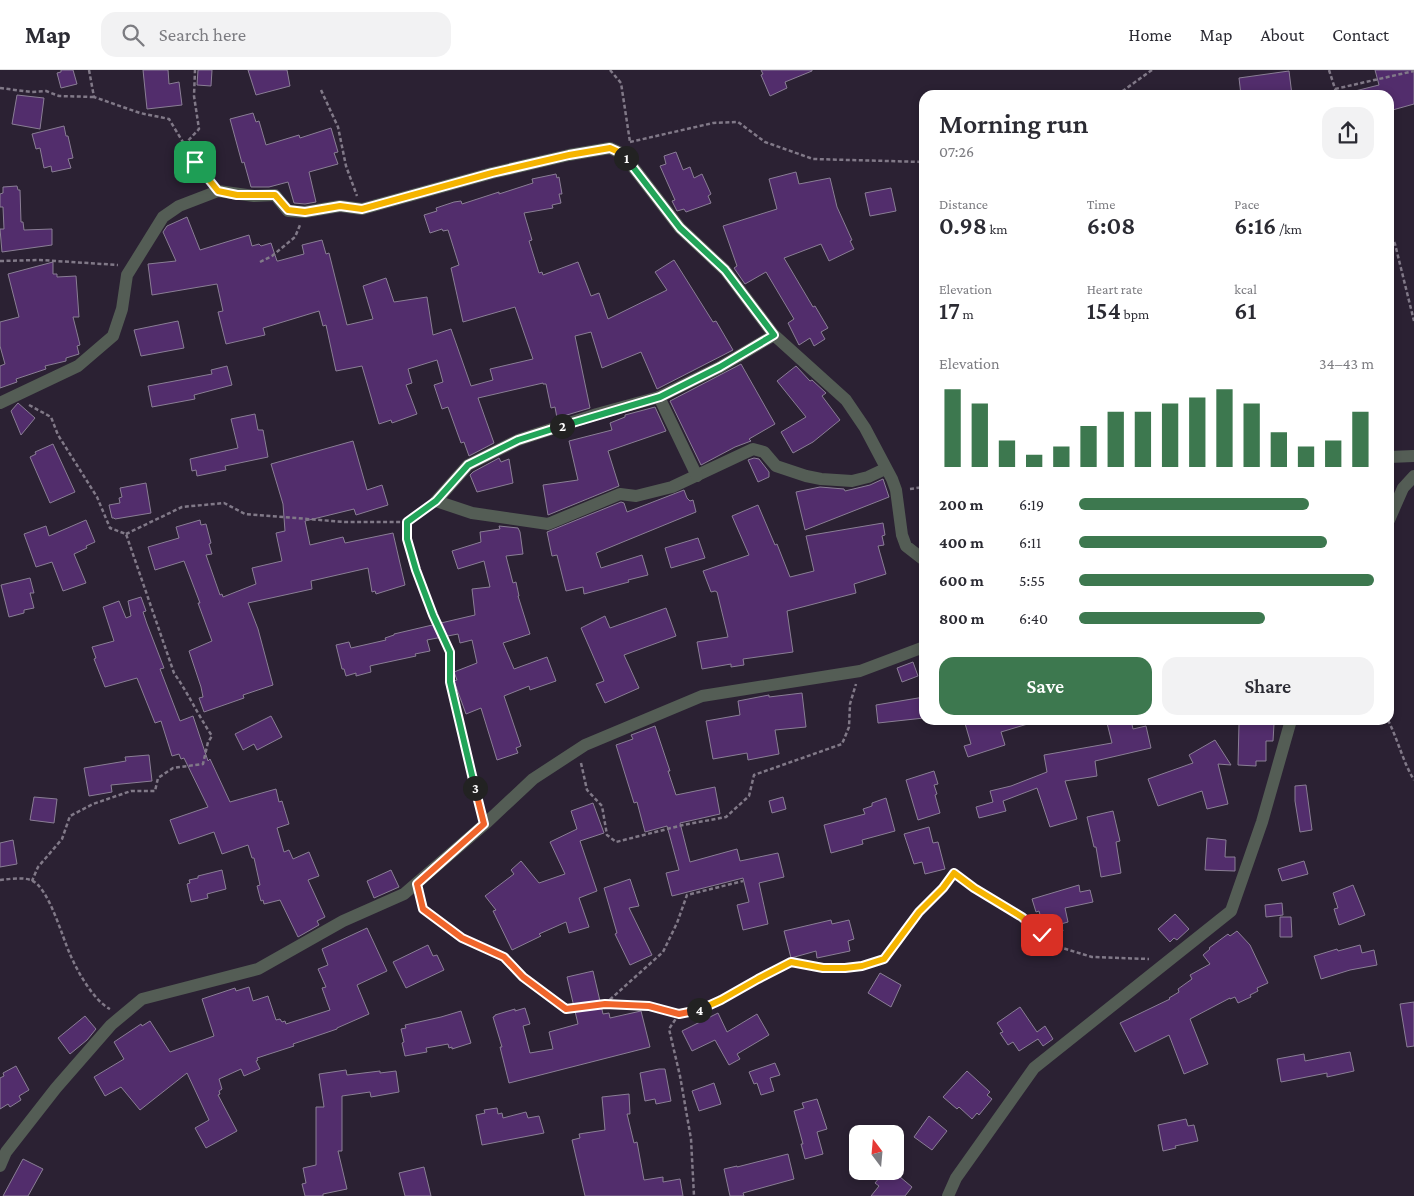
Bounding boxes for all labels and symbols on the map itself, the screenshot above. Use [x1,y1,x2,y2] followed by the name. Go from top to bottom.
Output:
[174,141,216,183] pin
[614,146,638,170] pin: 1
[550,414,574,438] pin: 2
[462,776,488,800] pin: 3
[1021,914,1063,956] pin
[686,998,712,1022] pin: 4
[849,1125,904,1180] north arrow

